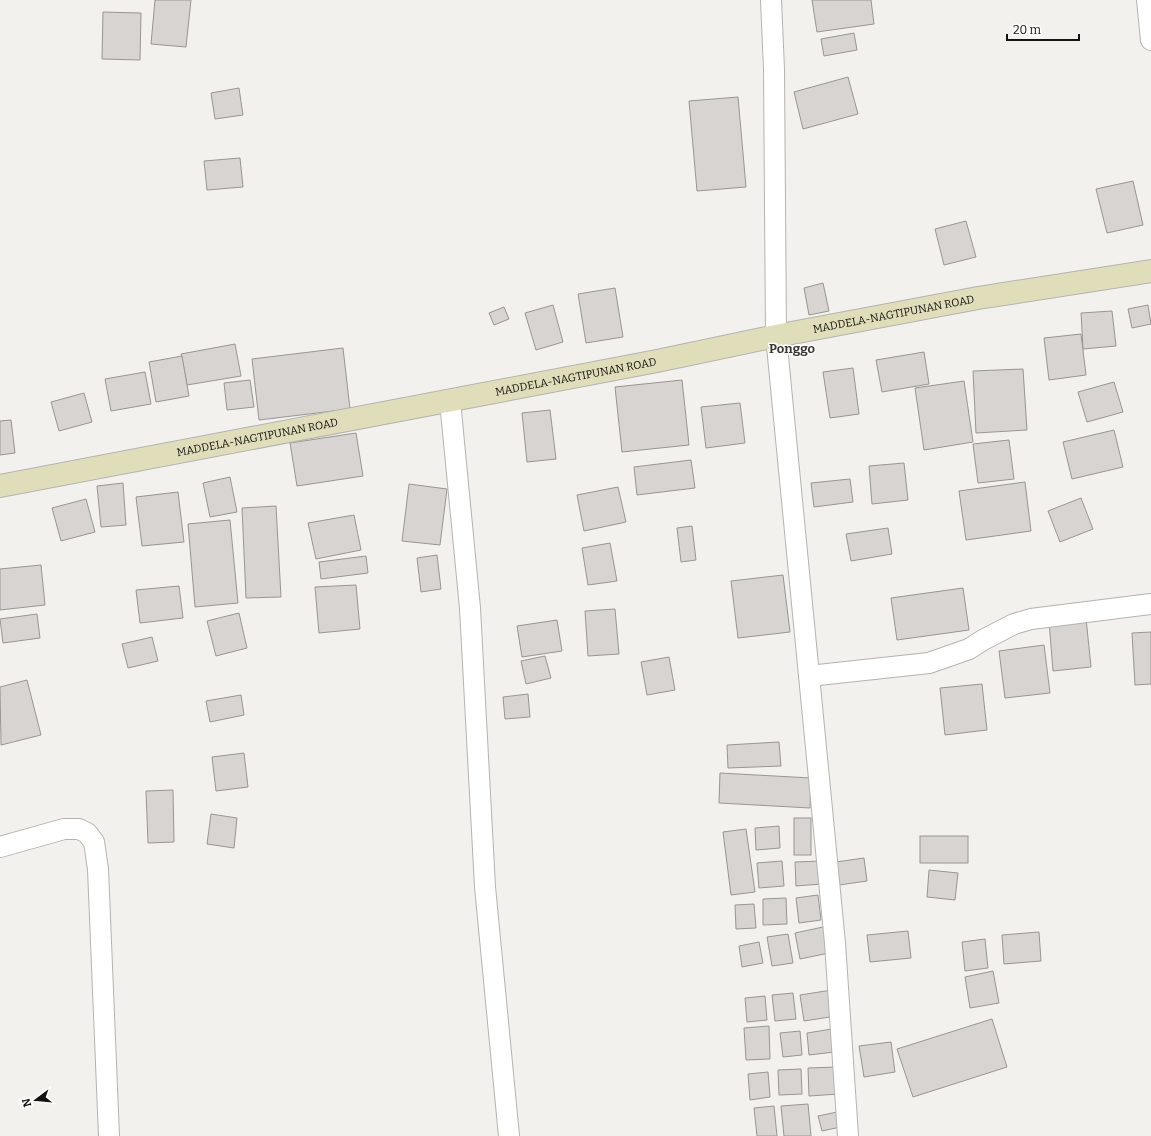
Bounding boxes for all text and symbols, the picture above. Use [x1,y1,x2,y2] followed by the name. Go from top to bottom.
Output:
[1007,16,1079,42] scale bar
[1013,23,1042,37] text: 20 m
[812,293,975,336] street label: MADDELA-NAGTIPUNAN ROAD
[769,341,816,356] district label: Ponggo
[494,355,658,399] street label: MADDELA-NAGTIPUNAN ROAD
[176,416,339,459] street label: MADDELA-NAGTIPUNAN ROAD
[16,1080,56,1120] north arrow
[19,1096,34,1108] text: N

